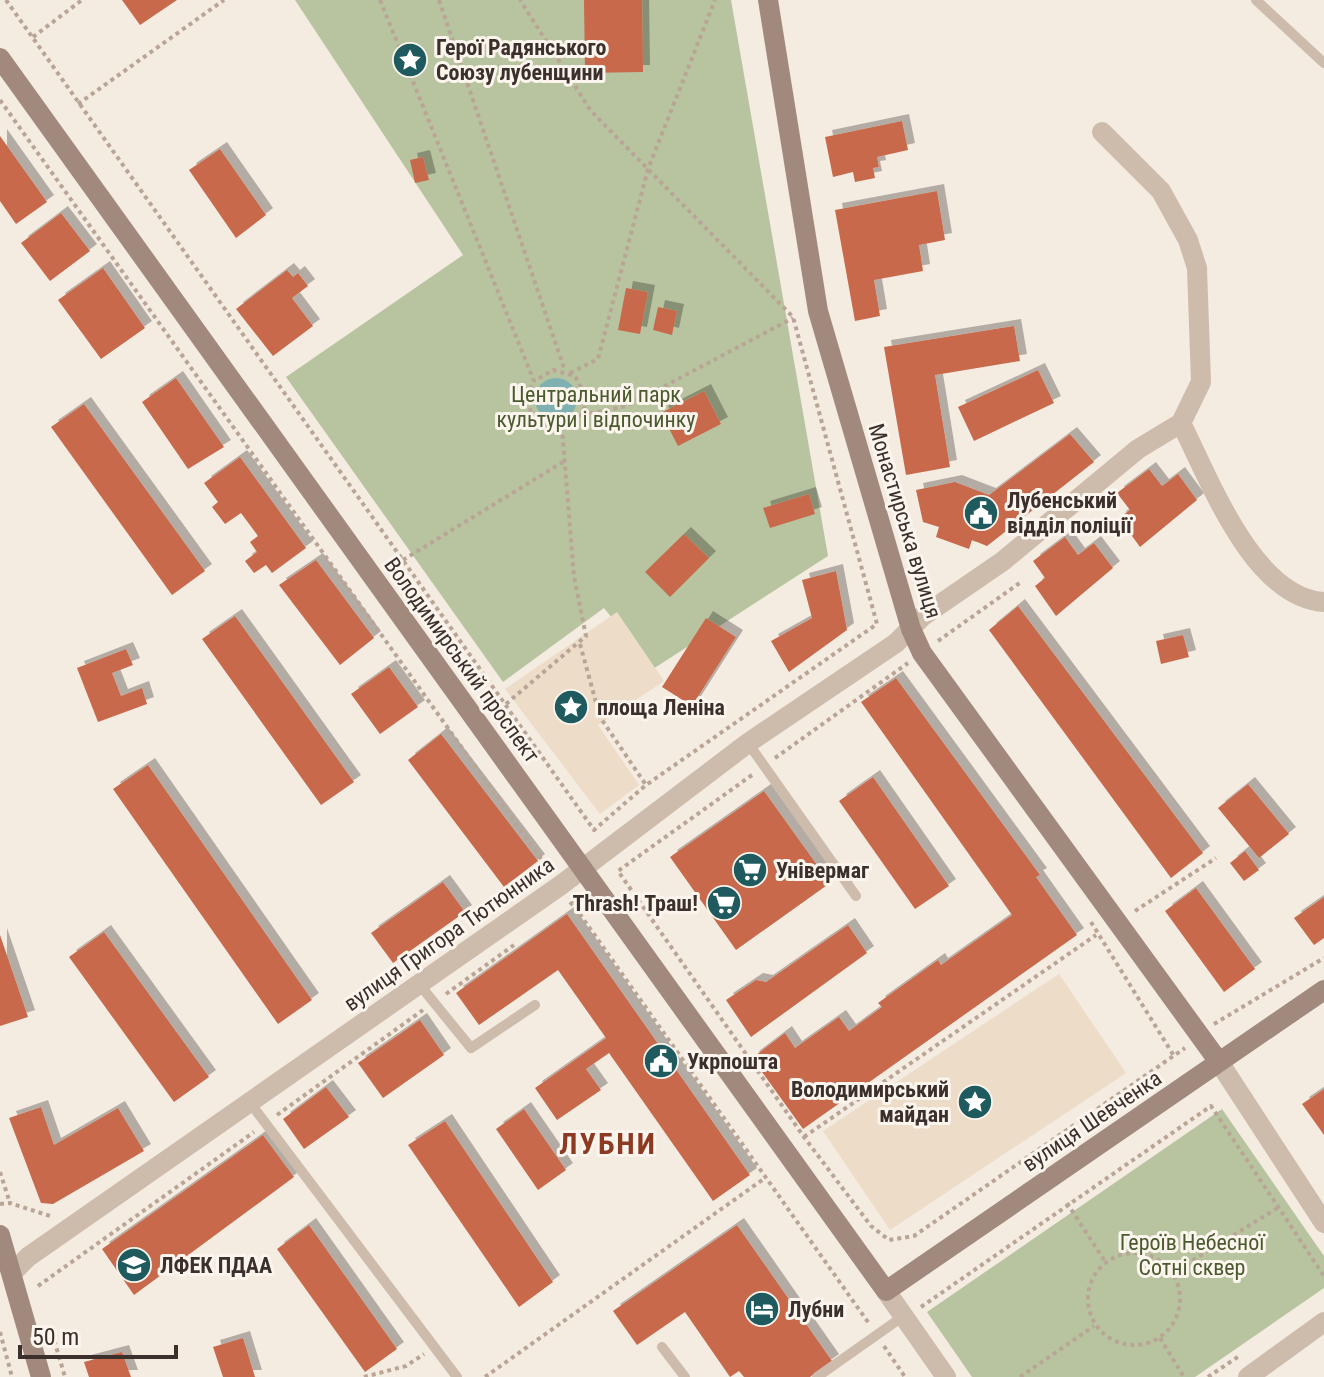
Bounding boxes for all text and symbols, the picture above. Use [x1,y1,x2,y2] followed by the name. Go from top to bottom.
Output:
[436,35,606,85] place label: Герої Радянського Союзу лубенщини
[391,41,429,79] place icon: Герої Радянського Союзу лубенщини
[497,382,696,432] park label: Центральний парк культури і відпочинку
[863,421,947,621] street label: Монастирська вулиця
[1007,488,1133,538] place label: Лубенський відділ поліції
[962,494,1000,532] public building icon: Лубенський відділ поліції
[379,553,545,767] street label: Володимирський проспект
[552,688,590,726] place icon: площа Леніна
[597,695,725,720] place label: площа Леніна
[731,851,769,889] supermarket icon: Універмаг
[339,852,559,1016] street label: вулиця Григора Тютюнника
[776,858,869,883] place label: Універмаг
[705,884,743,922] supermarket icon: Thrash! Траш!
[572,891,698,916] place label: Thrash! Траш!
[642,1042,680,1080] public building icon: Укрпошта
[687,1049,778,1074] place label: Укрпошта
[1018,1065,1166,1177] street label: вулиця Шевченка
[791,1077,949,1127] place label: Володимирський майдан
[956,1083,994,1121] place icon: Володимирський майдан
[559,1126,657,1161] district label: ЛУБНИ
[1120,1230,1266,1280] park label: Героїв Небесної Сотні сквер
[115,1246,153,1284] school or university icon: ЛФЕК ПДАА
[160,1253,272,1278] place label: ЛФЕК ПДАА
[743,1290,781,1328] hotel icon: Лубни
[788,1297,844,1322] place label: Лубни
[20,1309,176,1359] scale bar
[32,1323,79,1351] text: 50 m

